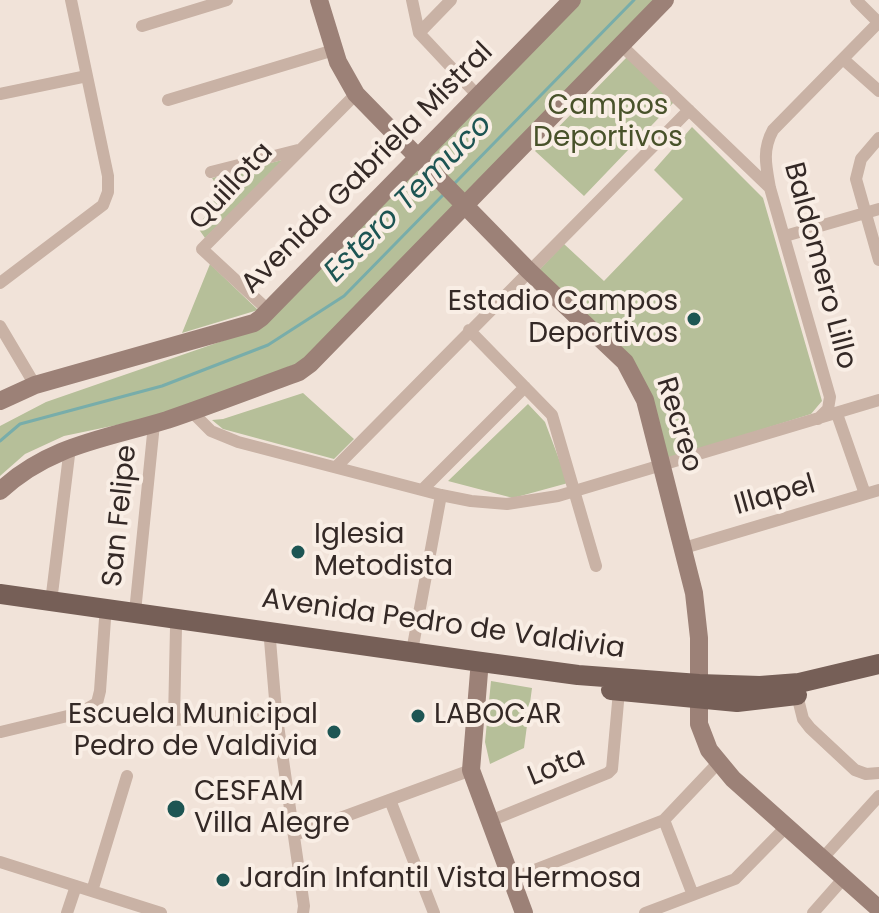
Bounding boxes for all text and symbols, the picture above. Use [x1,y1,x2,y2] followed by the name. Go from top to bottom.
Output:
[235,36,501,302] street label: Avenida Gabriela Mistral
[533,90,683,156] park label: Campos Deportivos
[318,108,500,290] water label: Estero Temuco
[183,136,281,238] street label: Quillota
[775,159,863,373] street label: Baldomero Lillo
[448,286,678,352] place label: Estadio Campos Deportivos
[685,310,703,328] marker: Estadio Campos Deportivos
[648,374,708,476] street label: Recreo
[97,443,145,589] street label: San Felipe
[731,468,819,524] street label: Illapel
[314,519,453,585] place label: Iglesia Metodista
[289,543,307,561] marker: Iglesia Metodista
[259,583,627,667] street label: Avenida Pedro de Valdivia
[68,699,318,765] place label: Escuela Municipal Pedro de Valdivia
[434,699,562,733] place label: LABOCAR
[409,707,427,725] marker: LABOCAR
[325,723,343,741] marker: Escuela Municipal Pedro de Valdivia
[523,741,591,795] street label: Lota
[194,776,350,842] place label: CESFAM Villa Alegre
[165,798,187,820] marker: CESFAM Villa Alegre
[239,863,641,897] place label: Jardín Infantil Vista Hermosa
[214,871,232,889] marker: Jardín Infantil Vista Hermosa

